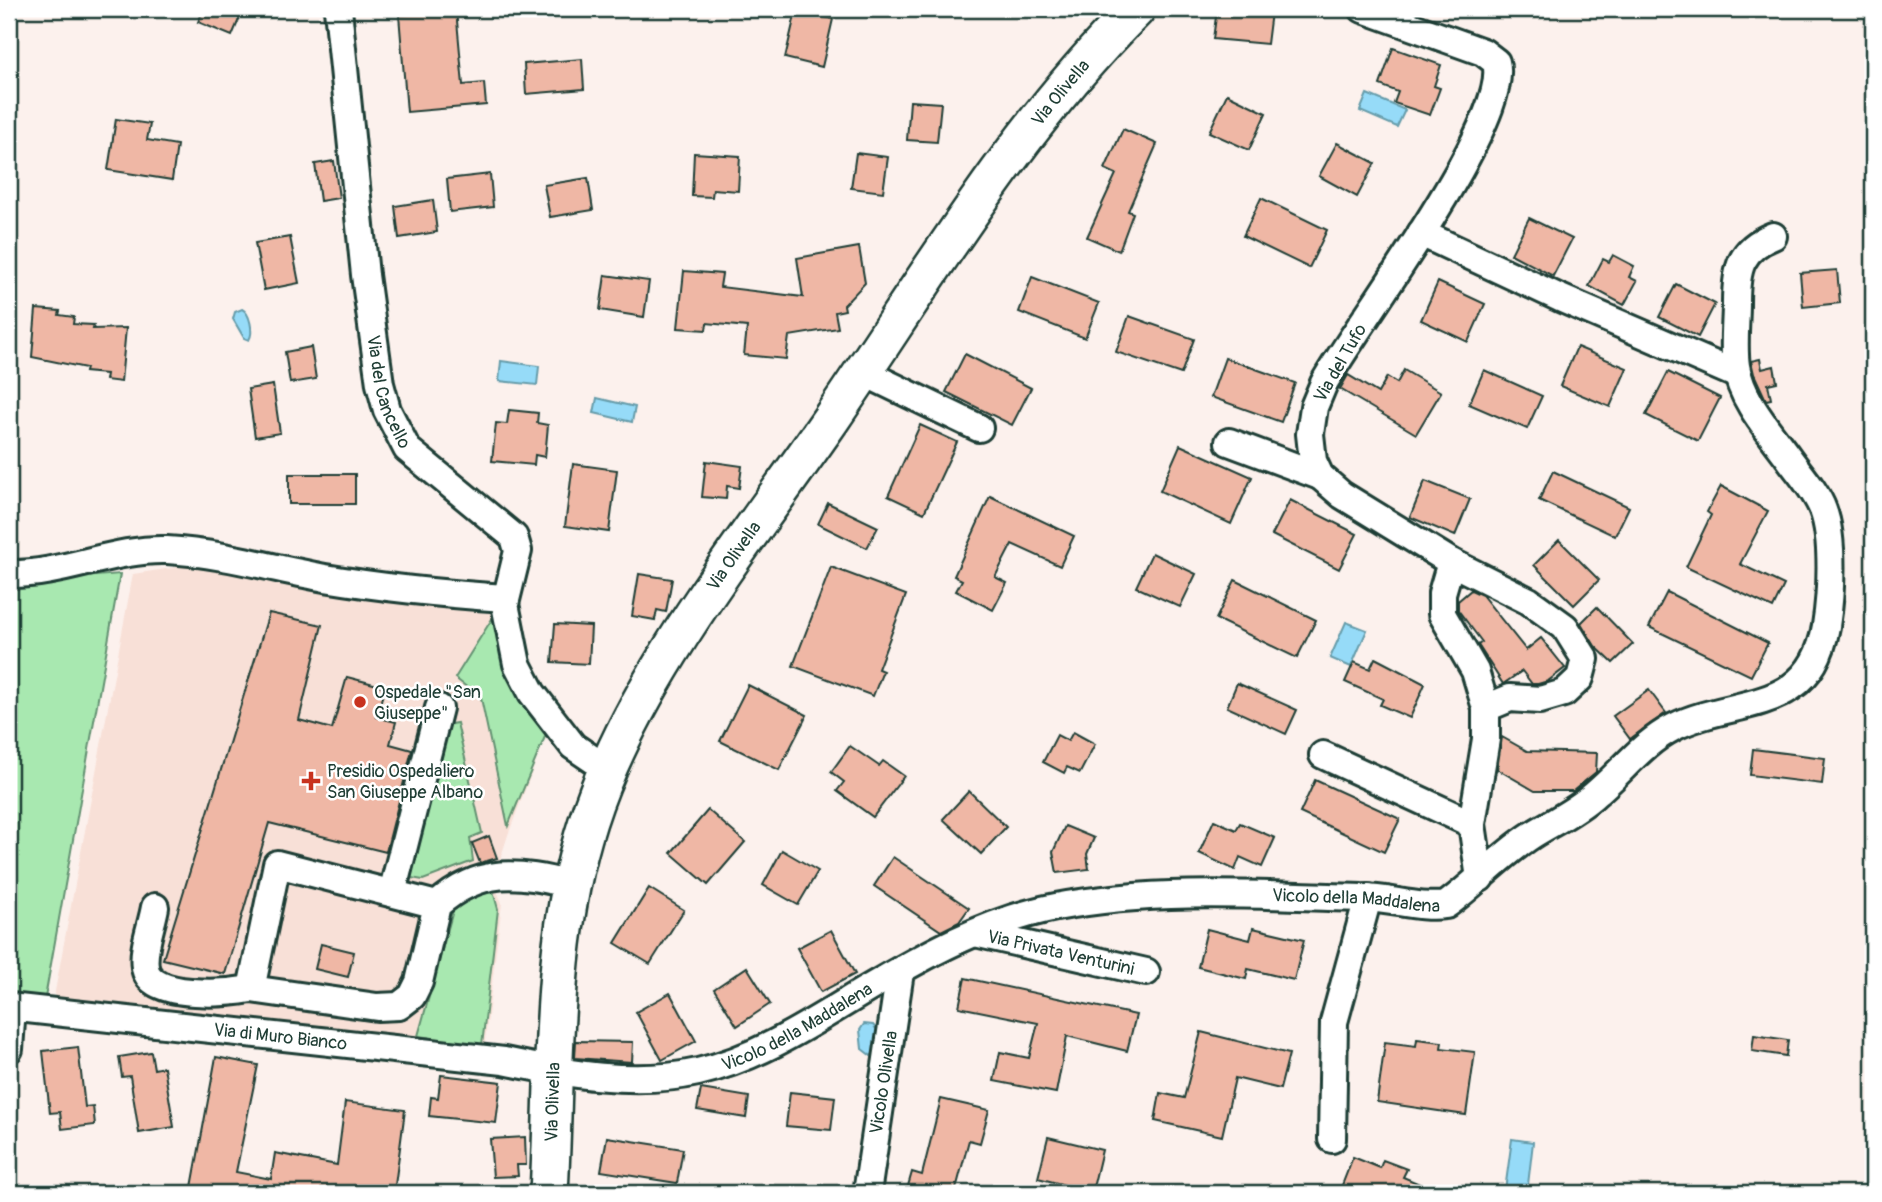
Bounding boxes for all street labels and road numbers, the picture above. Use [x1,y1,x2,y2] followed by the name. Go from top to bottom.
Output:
[1027,55,1095,131] street label: Via Olivella
[1309,320,1372,407] street label: Via del Tufo
[361,334,416,453] street label: Via del Cancello
[702,517,767,595] street label: Via Olivella
[1272,884,1440,918] street label: Vicolo della Maddalena
[985,925,1136,981] street label: Via Privata Venturini
[719,978,877,1077] street label: Vicolo della Maddalena
[212,1018,349,1056] street label: Via di Muro Bianco
[865,1029,903,1136] street label: Vicolo Olivella
[540,1062,566,1142] street label: Via Olivella

